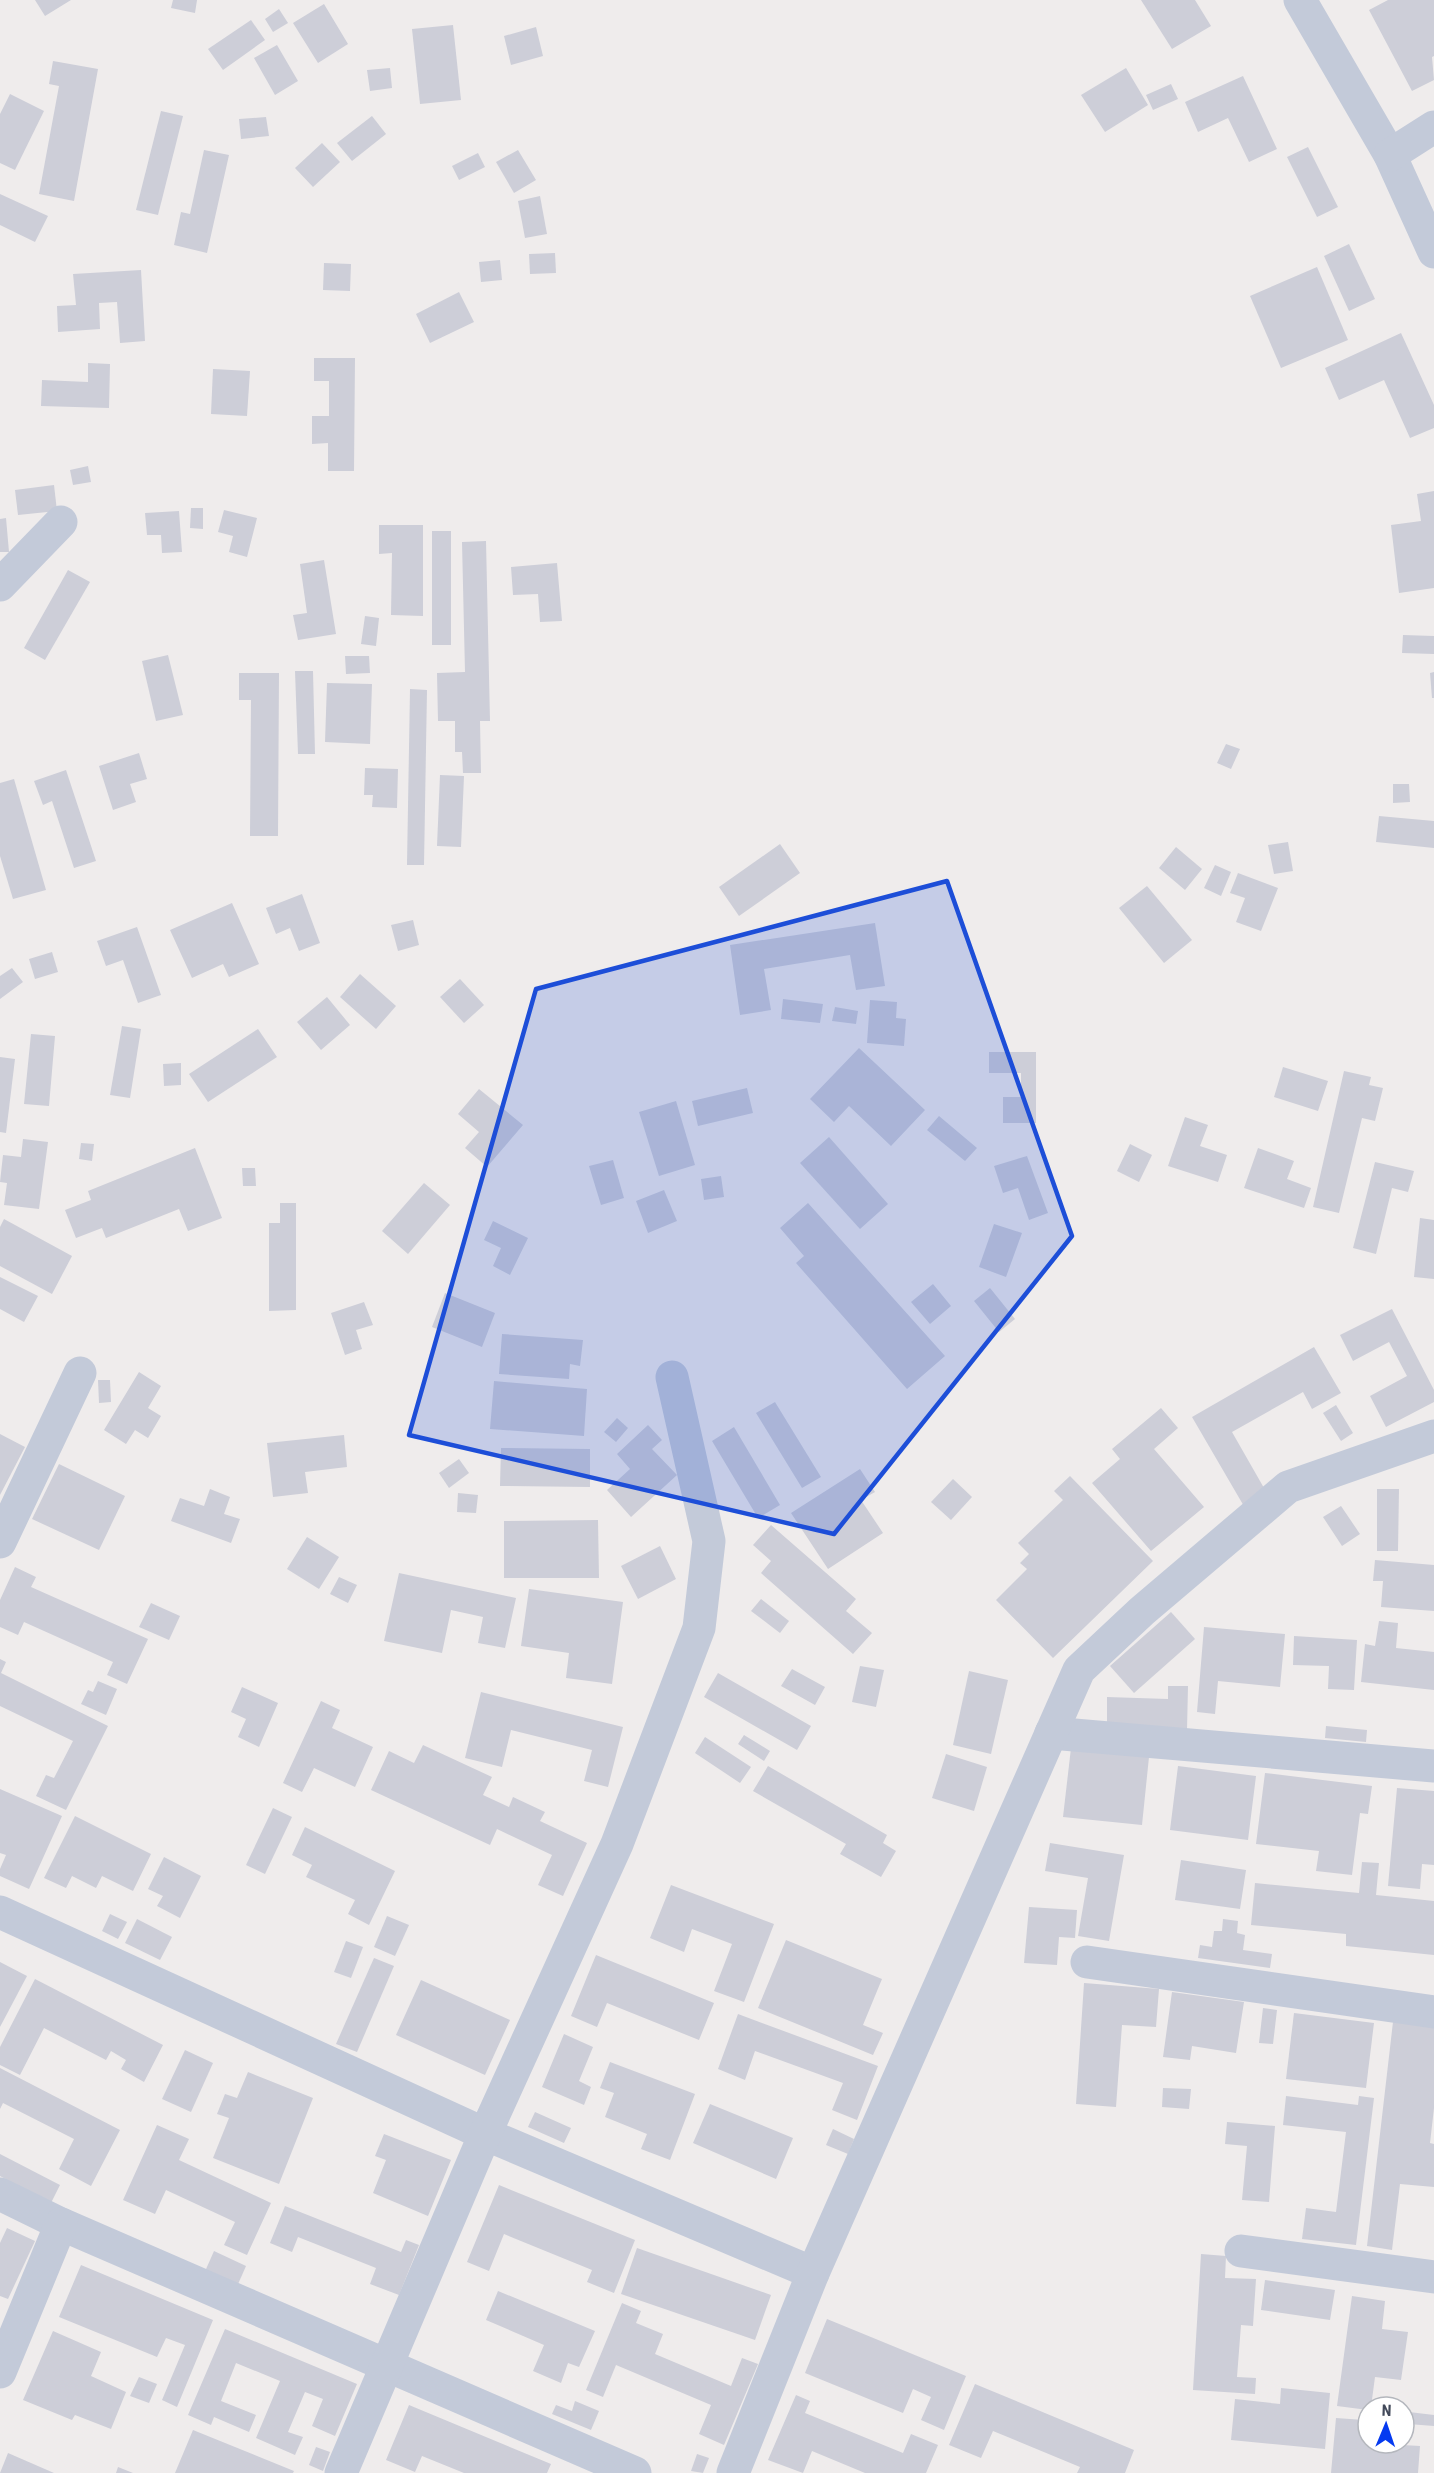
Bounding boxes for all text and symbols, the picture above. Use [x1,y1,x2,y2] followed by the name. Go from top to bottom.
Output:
[1356,2395,1416,2455] north arrow
[1381,2401,1392,2420] text: N

